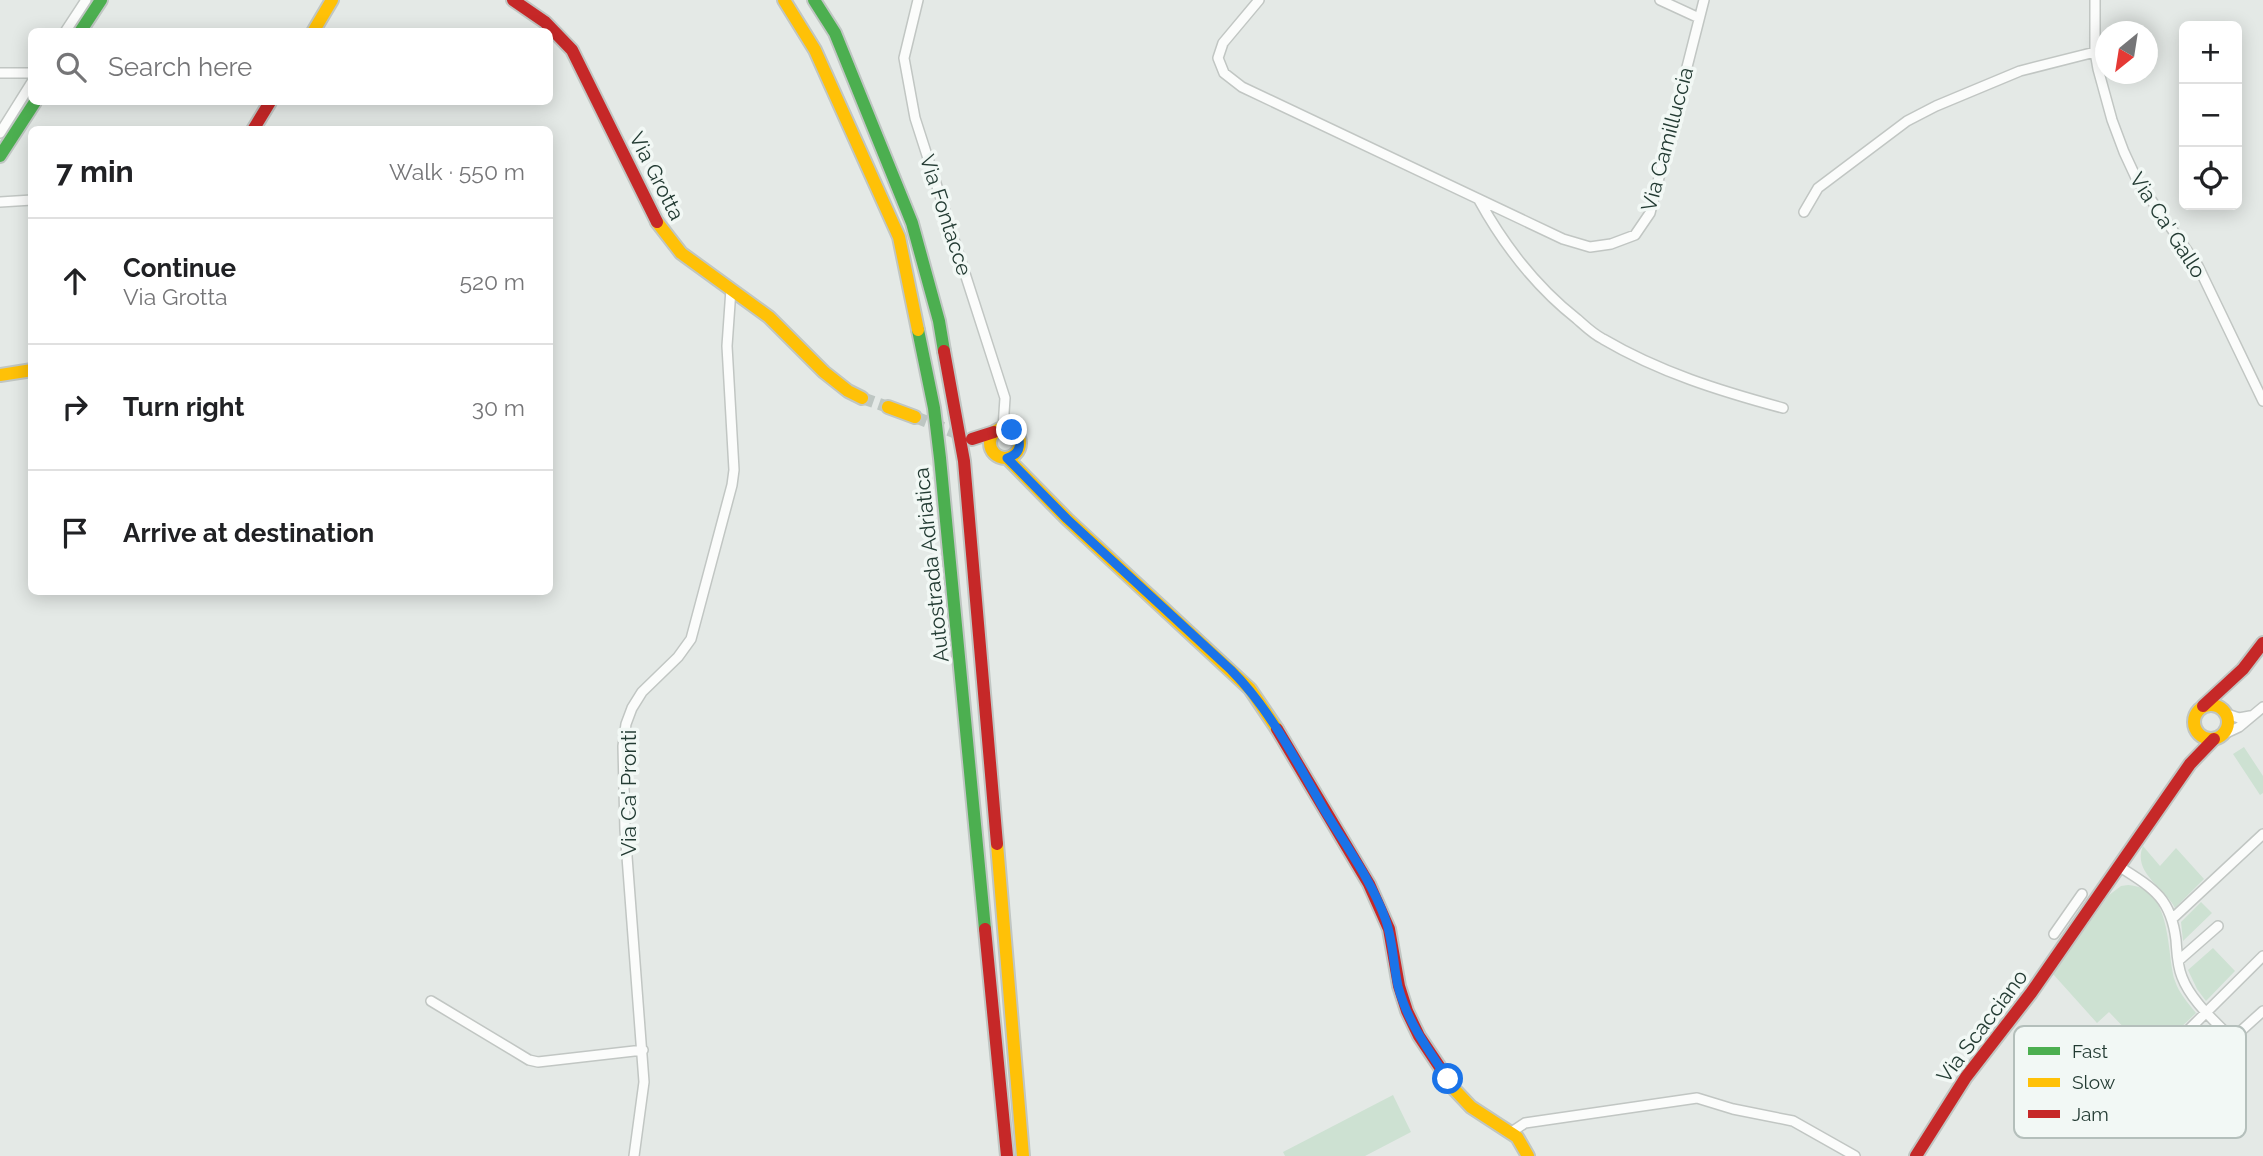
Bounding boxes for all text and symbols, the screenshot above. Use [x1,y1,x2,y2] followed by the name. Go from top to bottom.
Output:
[2095,21,2158,84] north arrow
[2179,21,2242,210] map controls
[2179,21,2242,84] button: +
[28,28,553,105] search box
[52,48,90,86] icon: search
[108,52,252,82] text: Search here
[1636,64,1698,214] street label: Via Camilluccia
[2179,84,2242,147] button: −
[624,128,690,224] street label: Via Grotta
[2179,147,2242,210] button: locate
[915,151,977,279] street label: Via Fontacce
[56,154,134,189] text: 7 min
[389,158,525,185] text: Walk · 550 m
[2125,168,2211,282] street label: Via Ca' Gallo
[123,253,236,283] text: Continue
[56,262,94,300] icon: ahead
[459,268,525,295] text: 520 m
[123,283,228,310] text: Via Grotta
[56,388,94,426] icon: right
[123,392,244,422] text: Turn right
[472,394,525,421] text: 30 m
[996,414,1027,445] route end
[908,466,954,664] street label: Autostrada Adriatica
[56,514,94,552] icon: arrive
[123,518,374,548] text: Arrive at destination
[616,730,641,856] street label: Via Ca' Pronti
[1931,965,2033,1087] street label: Via Scacciano
[2014,1026,2246,1138] legend
[2072,1040,2108,1062] text: Fast
[1432,1063,1463,1094] route start
[2072,1071,2116,1093] text: Slow
[2072,1103,2109,1125] text: Jam

